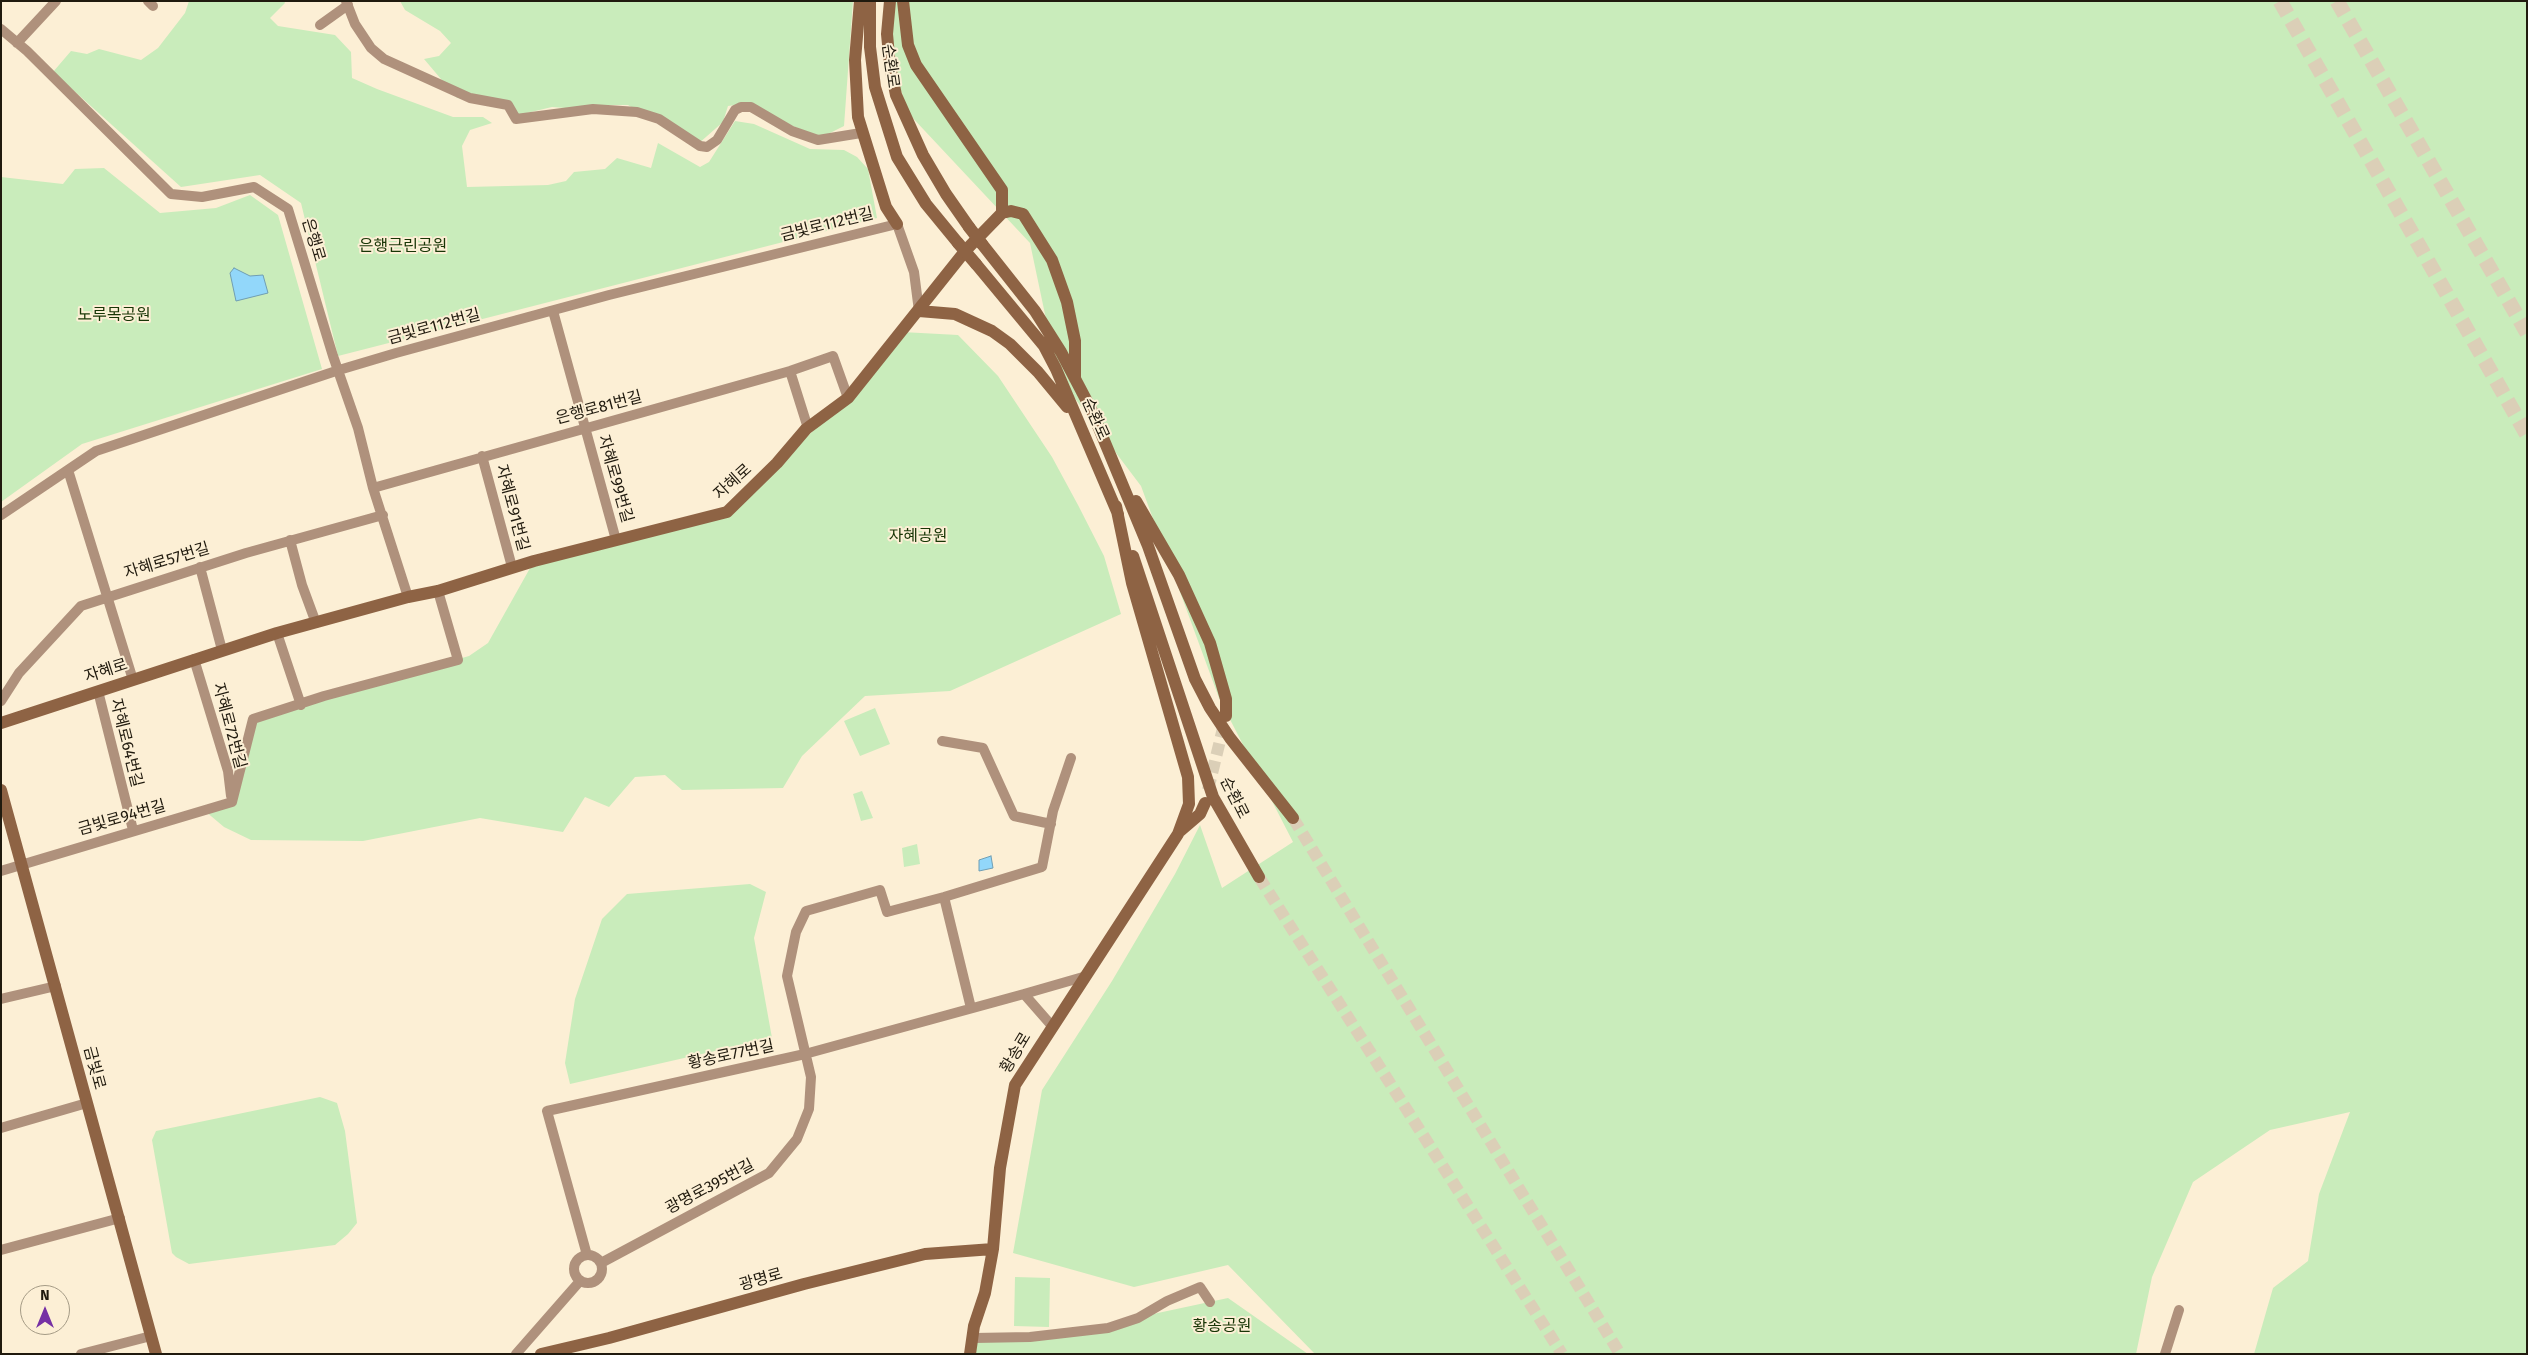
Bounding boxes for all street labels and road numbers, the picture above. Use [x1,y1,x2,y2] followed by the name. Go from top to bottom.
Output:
[877,43,903,89] street label: 순환로
[779,204,875,246] street label: 금빛로112번길
[297,216,329,264] street label: 은행로
[386,305,482,349] street label: 금빛로112번길
[554,387,644,429] street label: 은행로81번길
[1077,395,1113,443] street label: 순환로
[593,433,637,525] street label: 자혜로99번길
[710,460,756,504] street label: 자혜로
[491,463,533,553] street label: 자혜로91번길
[122,539,212,583] street label: 자혜로57번길
[82,655,130,687] street label: 자혜로
[208,681,250,771] street label: 자혜로72번길
[106,697,146,789] street label: 자혜로64번길
[1215,774,1253,822] street label: 순환로
[76,796,168,840] street label: 금빛로94번길
[996,1029,1036,1077] street label: 황송로
[686,1036,776,1074] street label: 황송로77번길
[79,1044,109,1092] street label: 금빛로
[662,1156,758,1218] street label: 광명로395번길
[737,1265,785,1295] street label: 광명로

